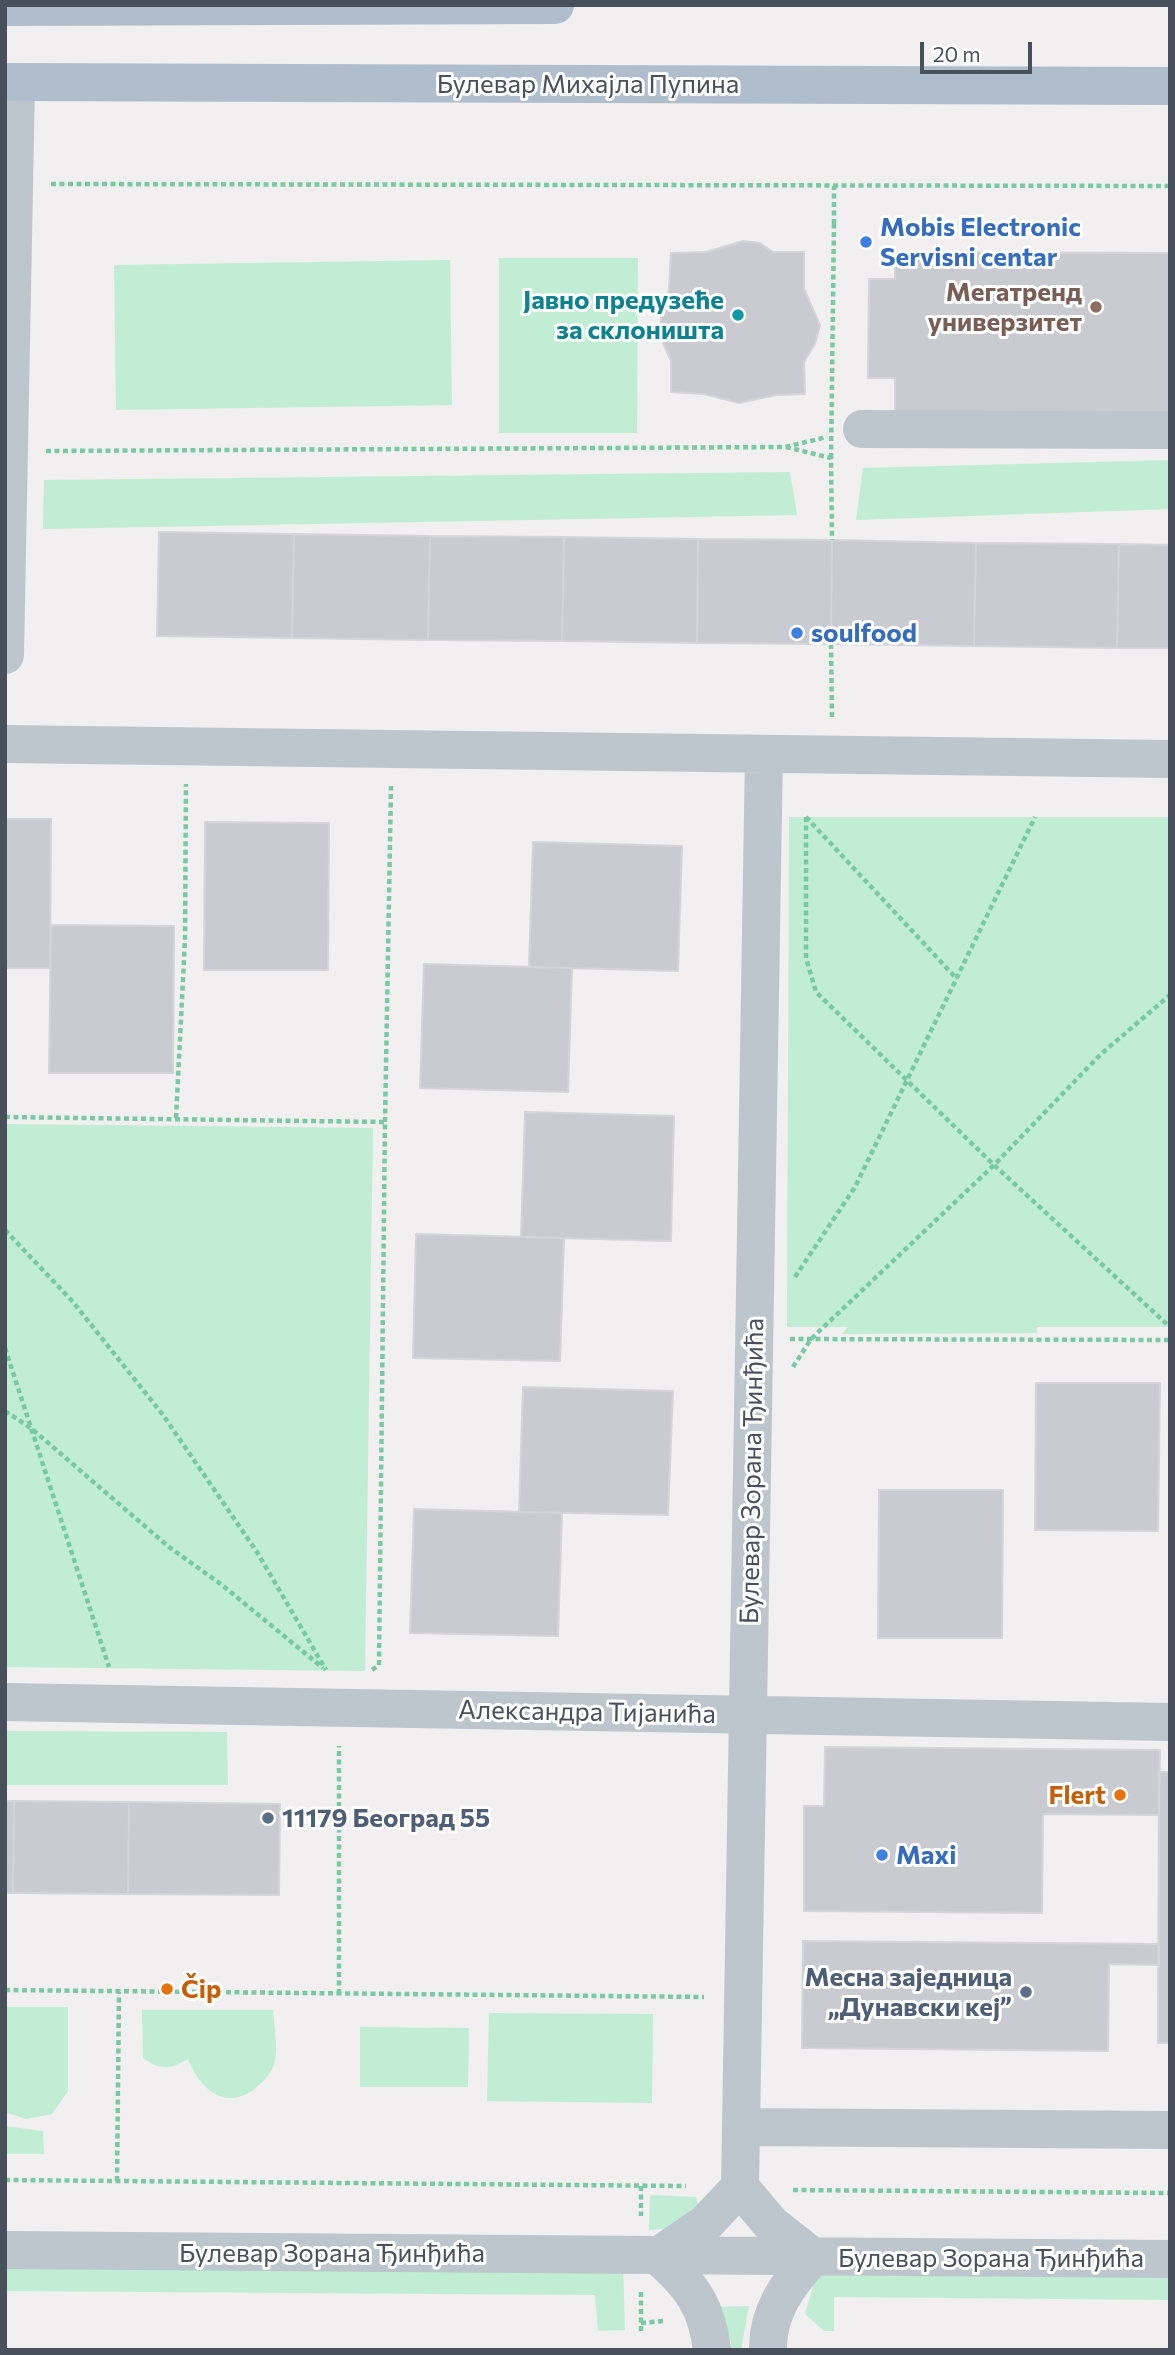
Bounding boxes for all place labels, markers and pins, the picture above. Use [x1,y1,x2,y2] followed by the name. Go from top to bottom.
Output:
[880,211,1081,272] place label: Mobis Electronic Servisni centar
[858,234,874,250] marker: Mobis Electronic Servisni centar
[928,276,1082,338] place label: Мегатренд универзитет
[523,284,724,346] place label: Јавно предузеће за склоништа
[1088,299,1104,315] marker: Мегатренд универзитет
[730,307,746,323] marker: Јавно предузеће за склоништа
[811,617,917,649] place label: soulfood
[789,625,805,641] marker: soulfood
[1049,1779,1106,1811] place label: Flert
[1112,1787,1128,1803] marker: Flert
[282,1802,490,1834] place label: 11179 Београд 55
[260,1810,276,1826] marker: 11179 Београд 55
[896,1839,956,1871] place label: Maxi
[874,1847,890,1863] marker: Maxi
[805,1961,1012,2022] place label: Месна заједница „Дунавски кеј”
[181,1973,221,2005] place label: Čip
[159,1981,175,1997] marker: Čip
[1018,1984,1034,2000] marker: Месна заједница „Дунавски кеј”

